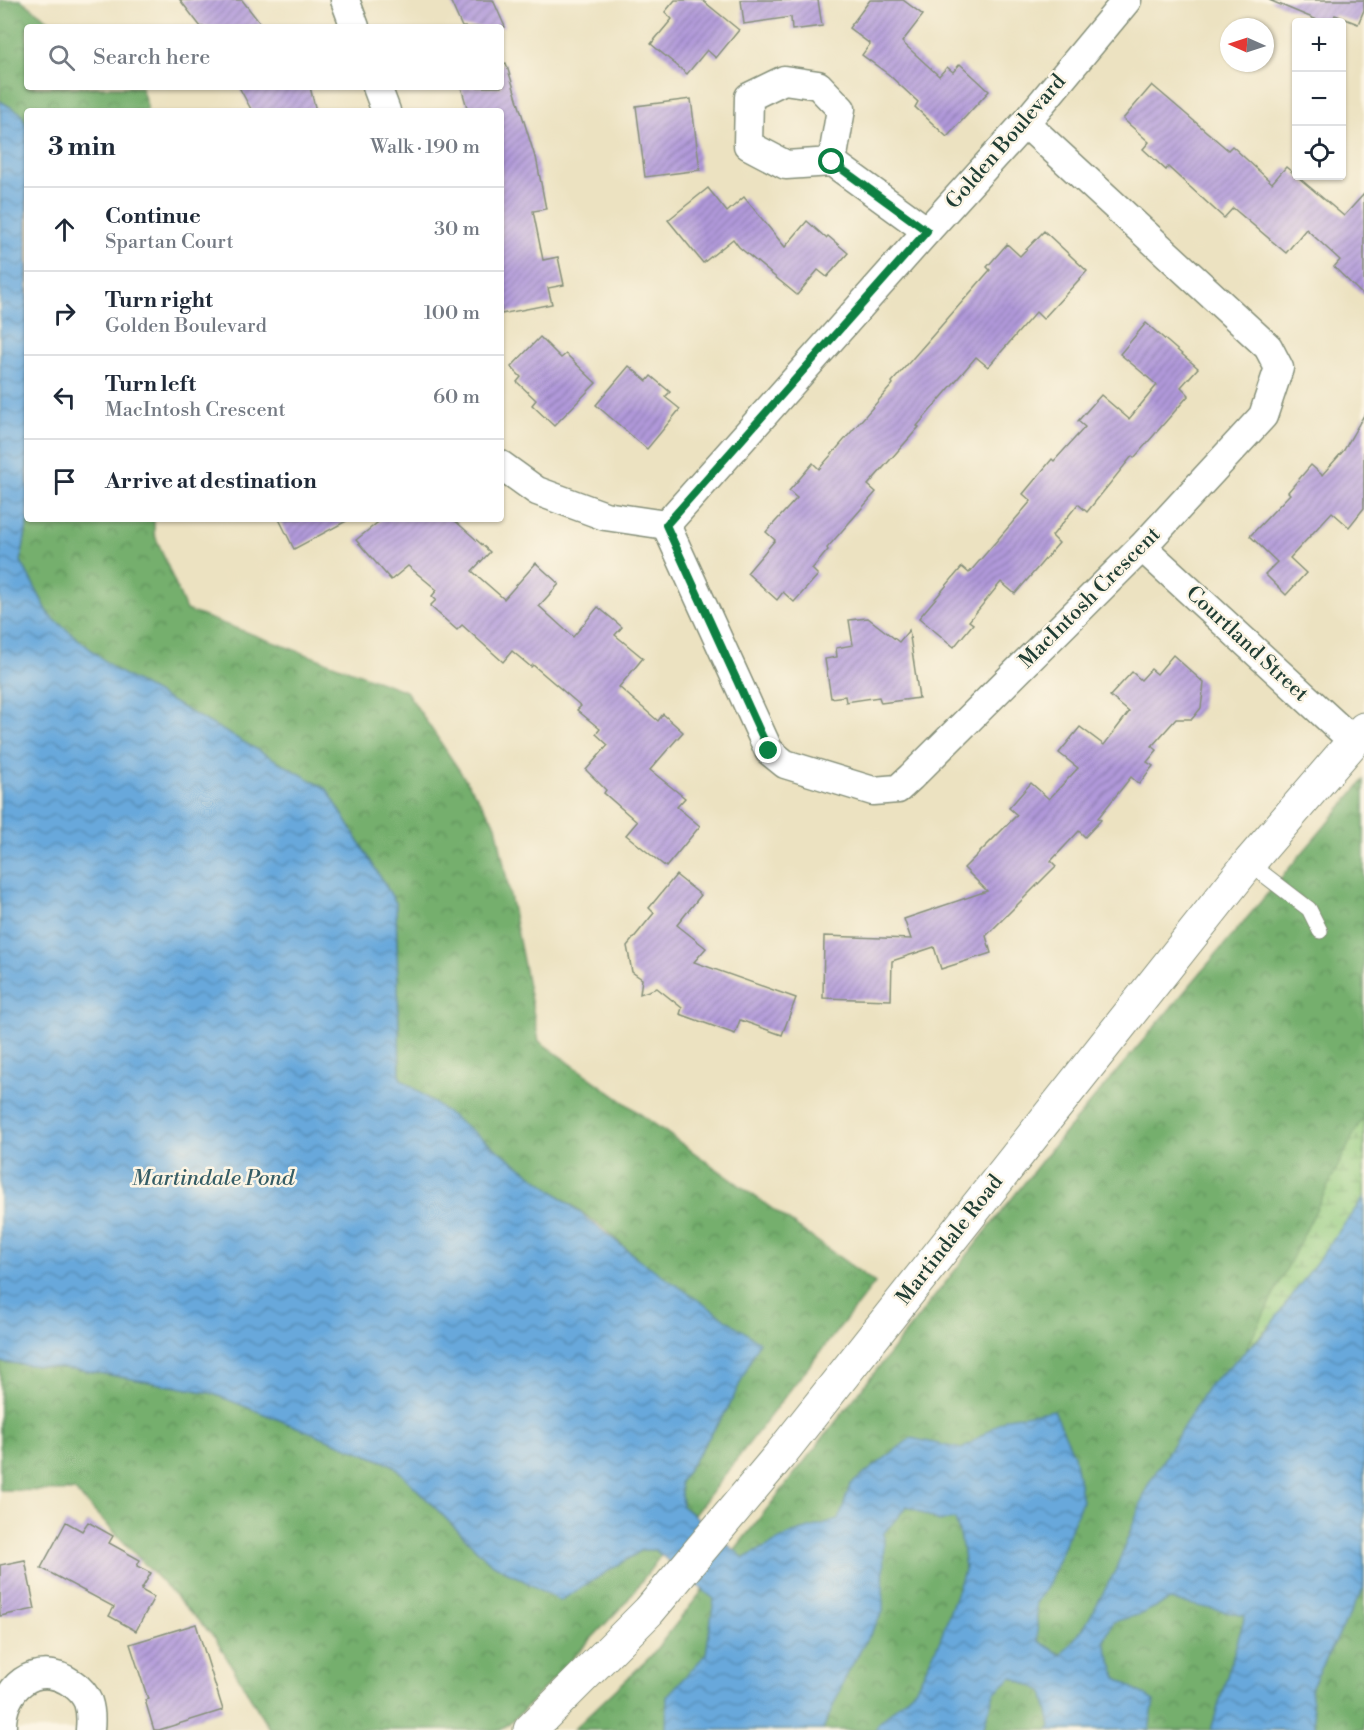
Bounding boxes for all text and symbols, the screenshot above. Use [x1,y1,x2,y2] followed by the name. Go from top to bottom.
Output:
[1220,18,1274,72] north arrow
[1292,18,1346,180] map controls
[1292,18,1346,72] button: +
[24,24,504,90] search box
[45,41,78,74] icon: search
[93,44,210,71] text: Search here
[940,69,1072,215] street label: Golden Boulevard
[1292,72,1346,126] button: −
[1292,126,1346,180] button: locate
[48,131,116,163] text: 3 min
[370,135,480,160] text: Walk · 190 m
[818,148,844,174] route start
[105,203,201,230] text: Continue
[48,213,81,246] icon: ahead
[434,217,480,242] text: 30 m
[105,230,234,255] text: Spartan Court
[105,287,213,314] text: Turn right
[48,297,81,330] icon: right
[424,301,480,326] text: 100 m
[105,314,267,339] text: Golden Boulevard
[105,371,196,398] text: Turn left
[48,381,81,414] icon: left
[433,385,480,410] text: 60 m
[105,398,286,423] text: MacIntosh Crescent
[48,465,81,498] icon: arrive
[105,468,317,495] text: Arrive at destination
[1014,521,1167,674] street label: MacIntosh Crescent
[1180,581,1314,708] street label: Courtland Street
[755,737,781,763] route end
[132,1165,296,1192] water label: Martindale Pond
[891,1170,1009,1310] street label: Martindale Road

